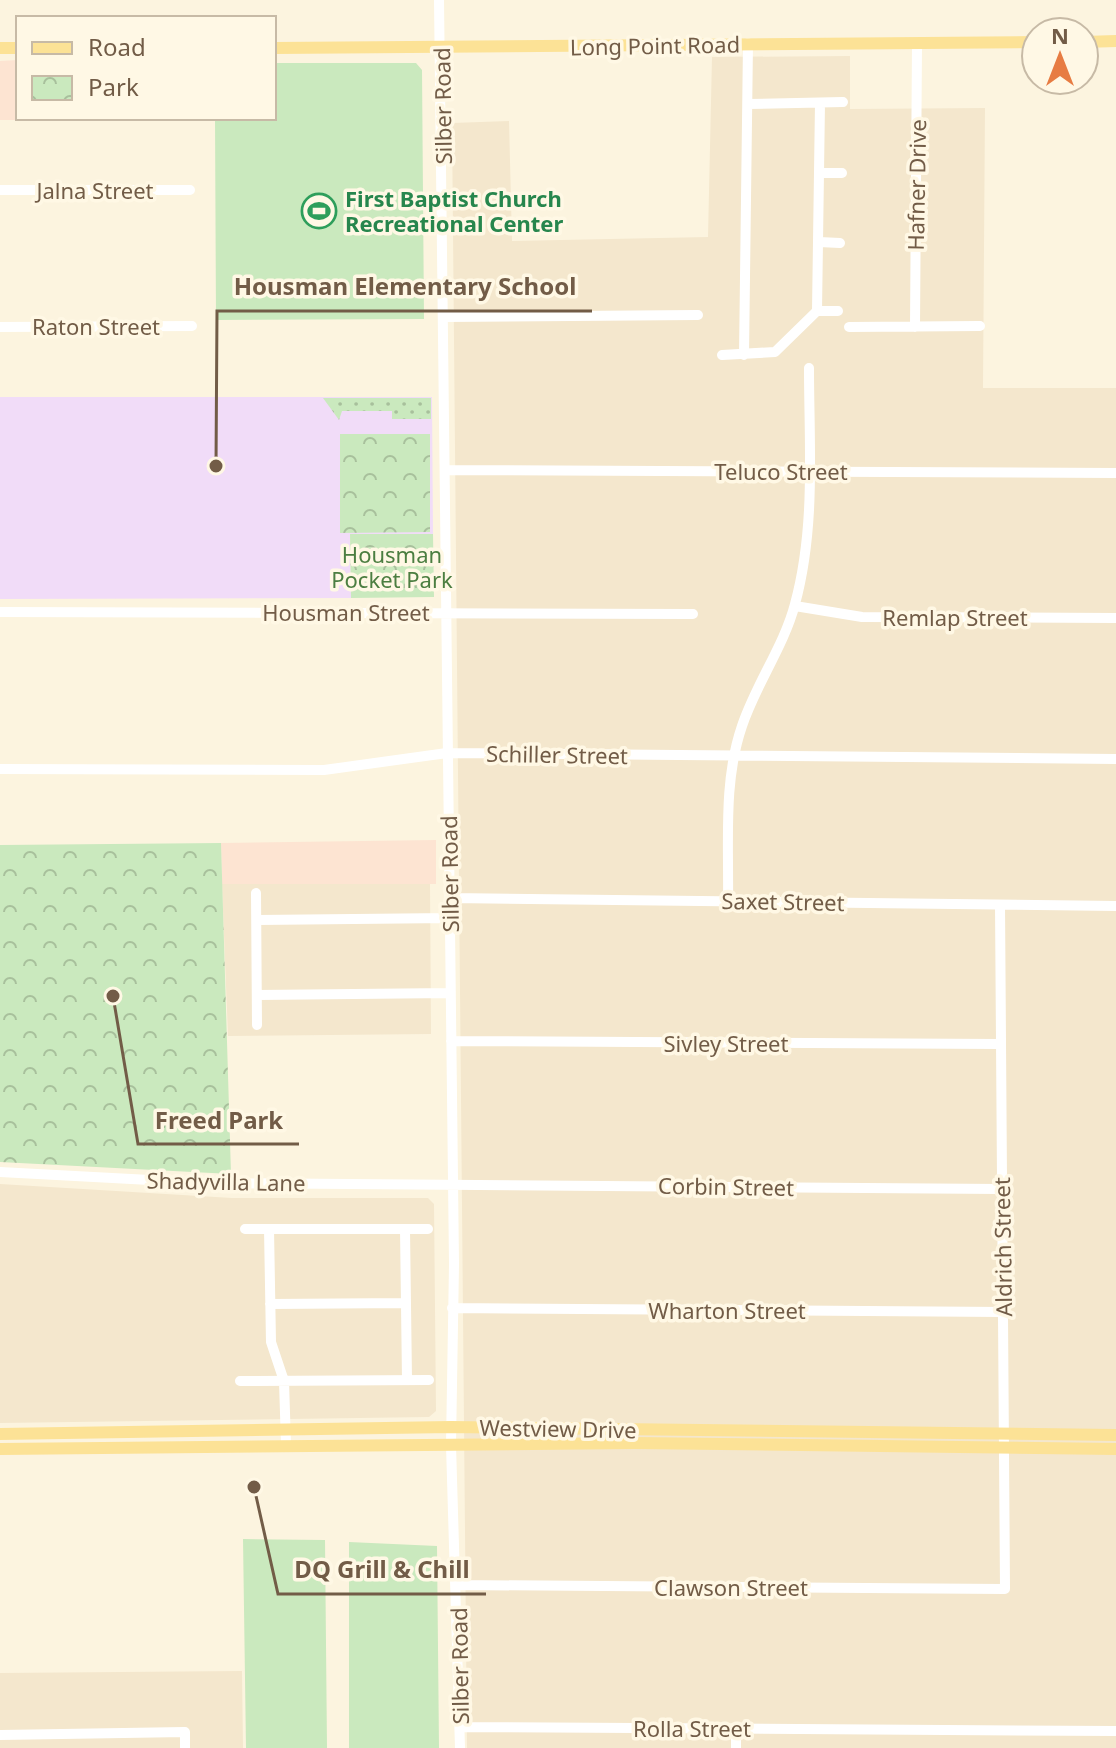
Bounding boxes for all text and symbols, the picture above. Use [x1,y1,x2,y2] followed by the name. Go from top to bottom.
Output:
[16,16,276,120] legend
[1020,16,1100,96] north arrow
[1051,20,1069,50] text: N
[570,29,740,61] street label: Long Point Road
[88,30,146,63] text: Road
[426,47,458,165] street label: Silber Road
[88,70,139,103] text: Park
[900,119,932,251] street label: Hafner Drive
[34,175,154,205] street label: Jalna Street
[345,183,563,238] place label: First Baptist Church Recreational Center
[300,192,338,230] sports icon: First Baptist Church Recreational Center
[217,263,592,311] callout: Housman Elementary School
[234,269,576,302] text: Housman Elementary School
[32,311,160,341] street label: Raton Street
[714,456,848,486] street label: Teluco Street
[331,539,453,594] park label: Housman Pocket Park
[262,597,430,627] street label: Housman Street
[882,602,1028,632] street label: Remlap Street
[486,738,628,770] street label: Schiller Street
[433,815,465,933] street label: Silber Road
[721,885,845,917] street label: Saxet Street
[664,1028,789,1058] street label: Sivley Street
[138,1096,299,1144] callout: Freed Park
[155,1103,283,1136] text: Freed Park
[146,1165,306,1197] street label: Shadyvilla Lane
[658,1170,794,1202] street label: Corbin Street
[986,1177,1018,1317] street label: Aldrich Street
[648,1295,806,1325] street label: Wharton Street
[479,1412,637,1444] street label: Westview Drive
[278,1546,486,1594] callout: DQ Grill & Chill
[294,1552,470,1585] text: DQ Grill & Chill
[654,1572,808,1602] street label: Clawson Street
[443,1607,475,1725] street label: Silber Road
[633,1713,751,1743] street label: Rolla Street

